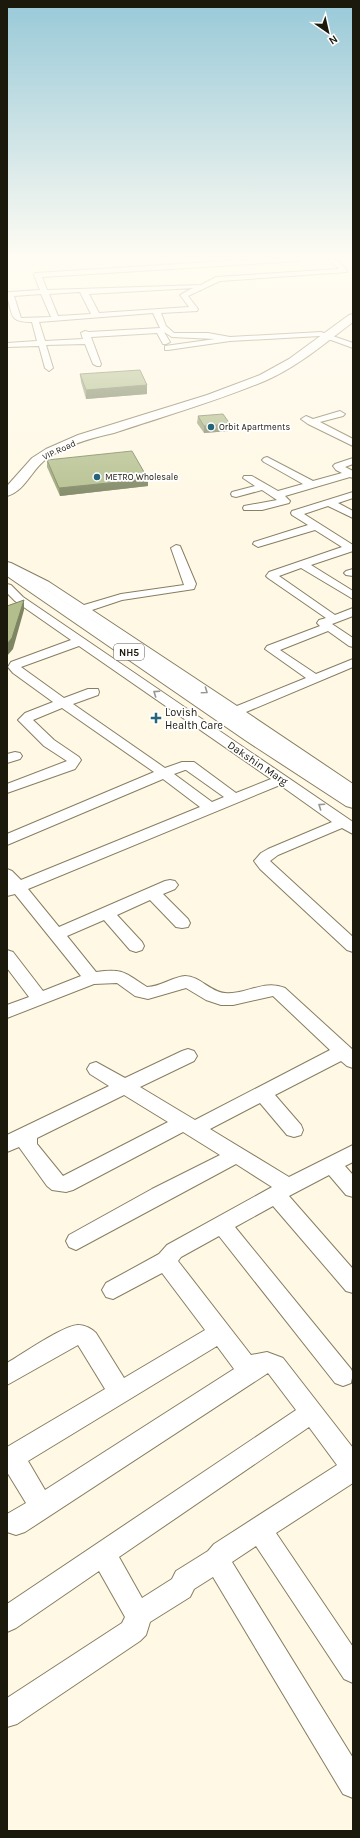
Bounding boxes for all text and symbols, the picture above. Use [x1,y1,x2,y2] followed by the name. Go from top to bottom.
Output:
[308,12,348,52] north arrow
[326,32,340,47] text: N
[206,422,216,432] marker: Orbit Apartments
[219,422,290,432] place label: Orbit Apartments
[41,438,77,462] street label: VIP Road
[92,472,102,482] marker: METRO Wholesale
[105,472,178,482] place label: METRO Wholesale
[114,644,144,660] road number: NH5
[201,686,208,694] one-way arrow
[153,690,160,698] one-way arrow
[165,706,223,732] place label: Lovish Health Care
[150,712,162,724] marker: Lovish Health Care
[225,738,291,789] street label: Dakshin Marg
[318,803,325,811] one-way arrow

